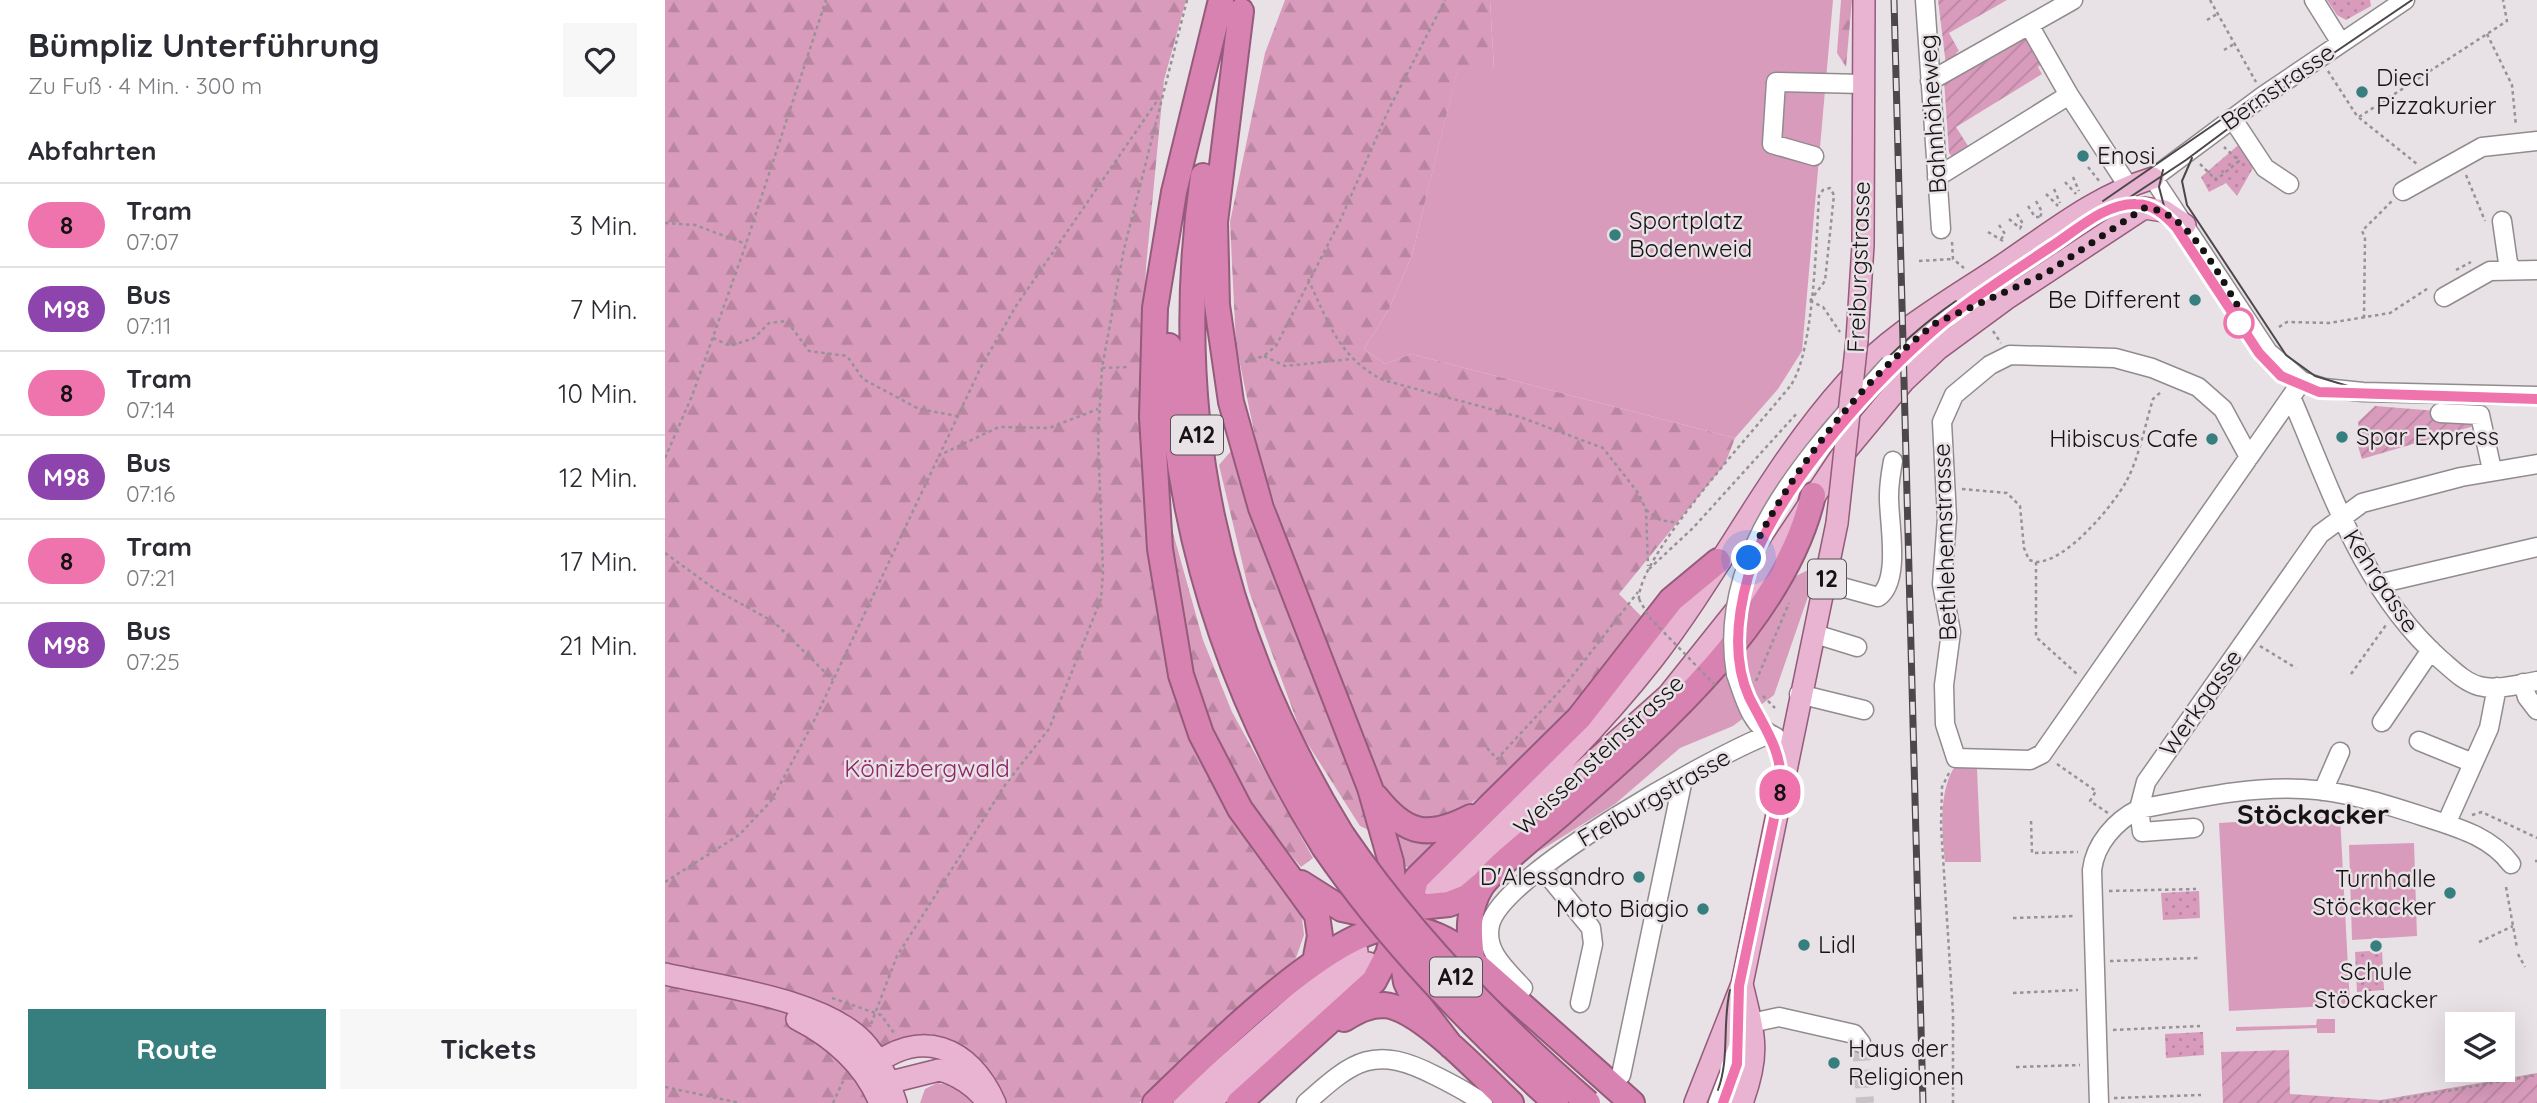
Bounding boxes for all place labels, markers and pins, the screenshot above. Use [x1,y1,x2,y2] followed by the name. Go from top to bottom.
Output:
[2376,62,2497,120] place label: Dieci Pizzakurier
[2354,84,2370,100] marker: Dieci Pizzakurier
[2097,140,2155,170] place label: Enosi
[2075,148,2091,164] marker: Enosi
[1629,205,1752,263] place label: Sportplatz Bodenweid
[1607,227,1623,243] marker: Sportplatz Bodenweid
[2048,284,2181,314] place label: Be Different
[2187,292,2203,308] marker: Be Different
[2224,308,2254,338] unlabelled marker
[2356,421,2499,451] place label: Spar Express
[2049,423,2198,453] place label: Hibiscus Cafe
[2334,429,2350,445] marker: Spar Express
[2204,431,2220,447] marker: Hibiscus Cafe
[1480,861,1625,891] place label: D'Alessandro
[2313,863,2436,921] place label: Turnhalle Stöckacker
[1631,869,1647,885] marker: D'Alessandro
[2442,885,2458,901] marker: Turnhalle Stöckacker
[1556,893,1689,923] place label: Moto Biagio
[1695,901,1711,917] marker: Moto Biagio
[1818,929,1856,959] place label: Lidl
[1796,937,1812,953] marker: Lidl
[2368,938,2384,954] marker: Schule Stöckacker
[2314,956,2438,1014] place label: Schule Stöckacker
[1848,1033,1964,1091] place label: Haus der Religionen
[1826,1055,1842,1071] marker: Haus der Religionen

